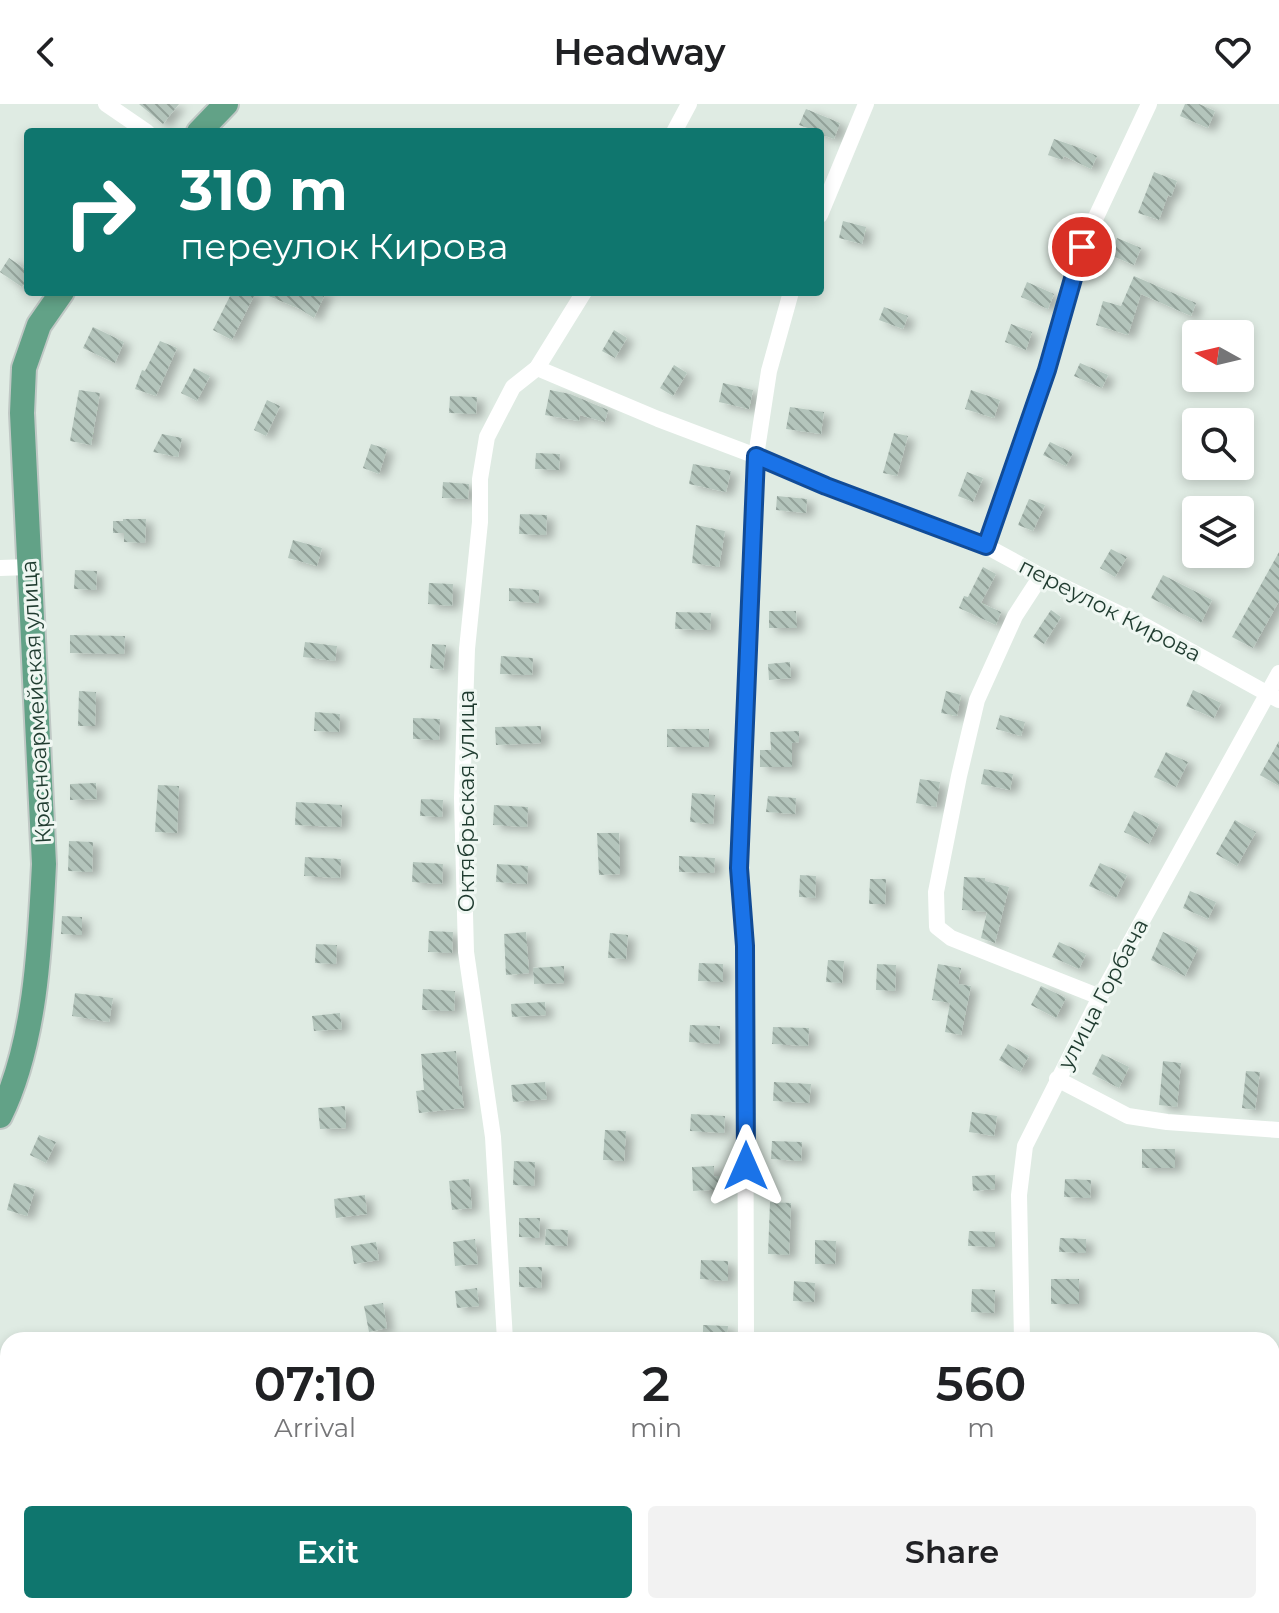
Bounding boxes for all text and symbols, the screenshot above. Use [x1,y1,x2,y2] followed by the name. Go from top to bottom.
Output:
[24,30,68,74] icon: back
[553,30,726,74] text: Headway
[1211,30,1255,74] icon: heart
[180,156,348,224] text: 310 m
[48,160,152,264] icon: right
[1048,213,1116,281] pin
[180,224,509,268] text: переулок Кирова
[1060,225,1104,269] icon: arrive
[1182,320,1254,392] north arrow
[1182,320,1254,568] map controls
[1182,408,1254,480] button: search
[1182,496,1254,568] button: layers
[1014,552,1206,668] street label: переулок Кирова
[15,560,57,844] street label: Красноармейская улица
[453,690,480,912] street label: Октябрьская улица
[1051,914,1154,1075] street label: улица Горбача
[704,1124,788,1208] position arrow
[254,1355,376,1413] text: 07:10
[642,1355,670,1413] text: 2
[936,1355,1026,1413] text: 560
[274,1412,356,1444] text: Arrival
[630,1412,682,1444] text: min
[967,1412,995,1444] text: m
[24,1506,632,1598] button: Exit
[648,1506,1256,1598] button: Share

